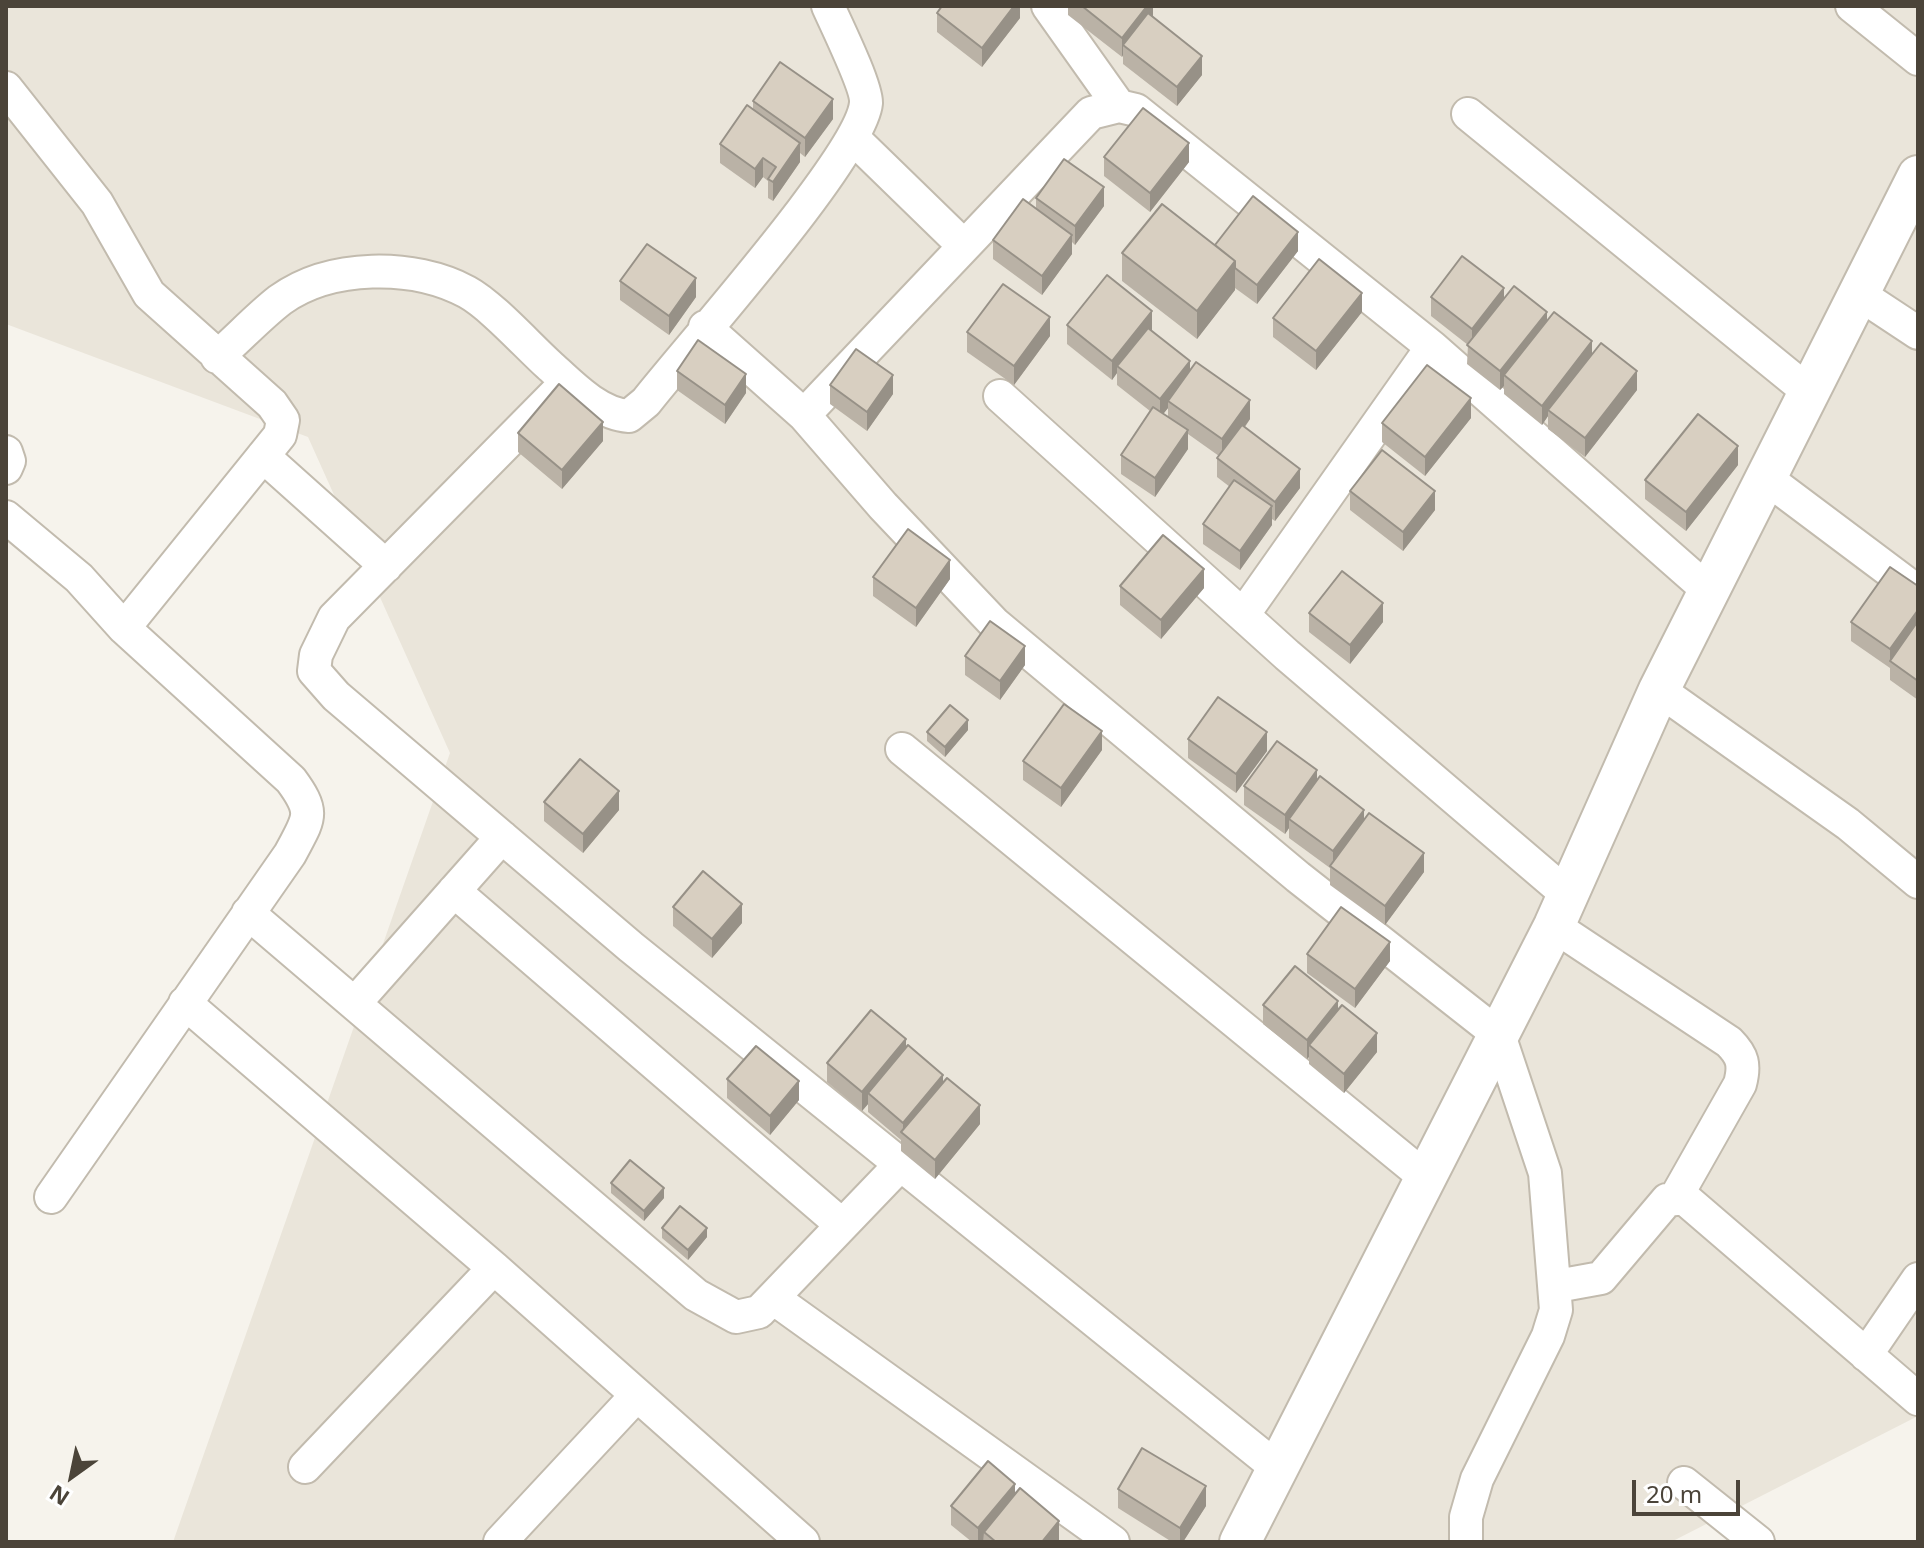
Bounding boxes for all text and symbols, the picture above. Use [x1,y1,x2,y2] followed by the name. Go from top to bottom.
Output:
[32,1436,112,1516] north arrow
[1636,1464,1744,1514] scale bar
[1646,1477,1702,1510] text: 20 m
[43,1479,75,1514] text: N

